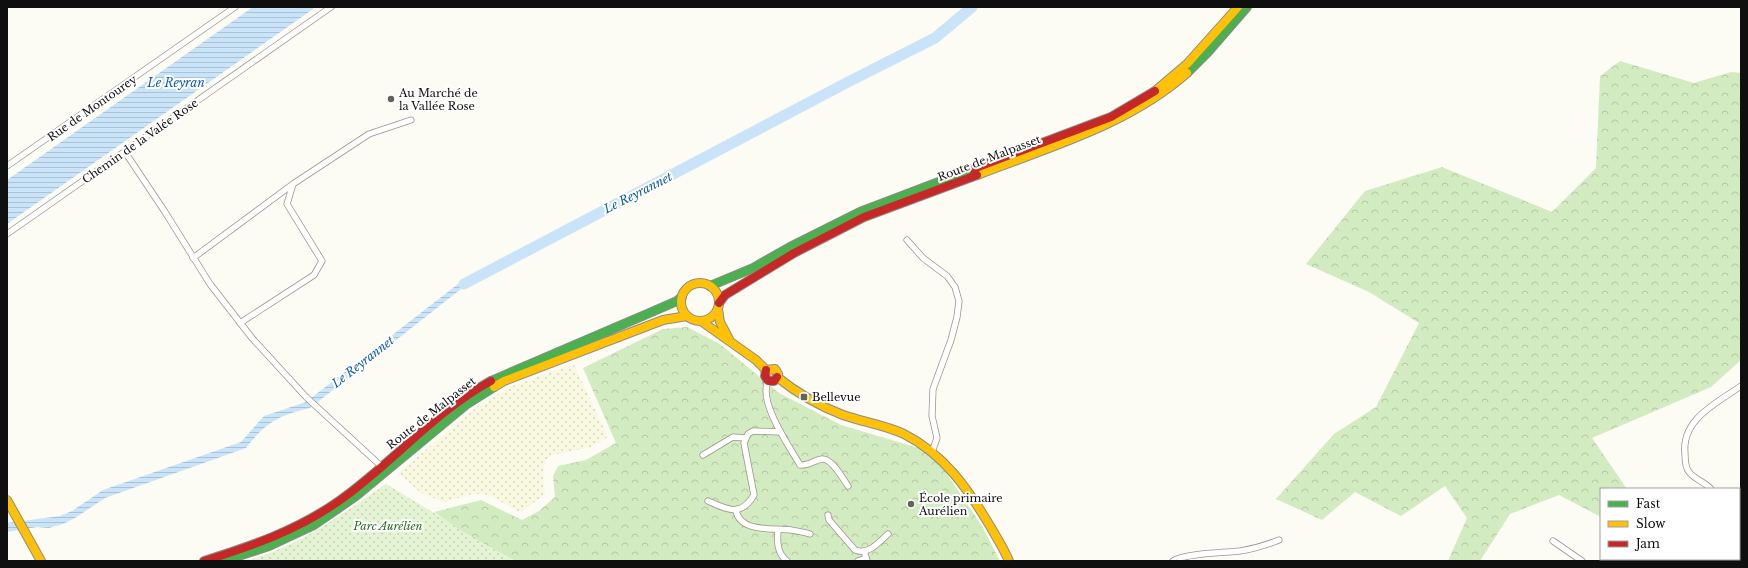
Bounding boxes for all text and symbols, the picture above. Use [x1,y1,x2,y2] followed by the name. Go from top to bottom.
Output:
[45,72,139,144] street label: Rue de Montourey
[146,75,205,90] water label: Le Reyran
[398,86,478,113] place label: Au Marché de la Vallée Rose
[386,94,396,104] marker: Au Marché de la Vallée Rose
[79,96,201,186] street label: Chemin de la Valée Rose
[935,132,1043,184] street label: Route de Malpasset
[600,169,675,217] water label: Le Reyrannet
[328,332,397,391] water label: Le Reyrannet
[384,373,479,452] street label: Route de Malpasset
[812,390,860,404] place label: Bellevue
[799,392,809,402] marker: Bellevue
[1600,488,1740,560] legend
[918,491,1003,518] place label: École primaire Aurélien
[1636,496,1661,511] text: Fast
[906,499,916,509] marker: École primaire Aurélien
[1636,516,1666,531] text: Slow
[352,519,423,533] park label: Parc Aurélien
[1634,536,1660,551] text: Jam

